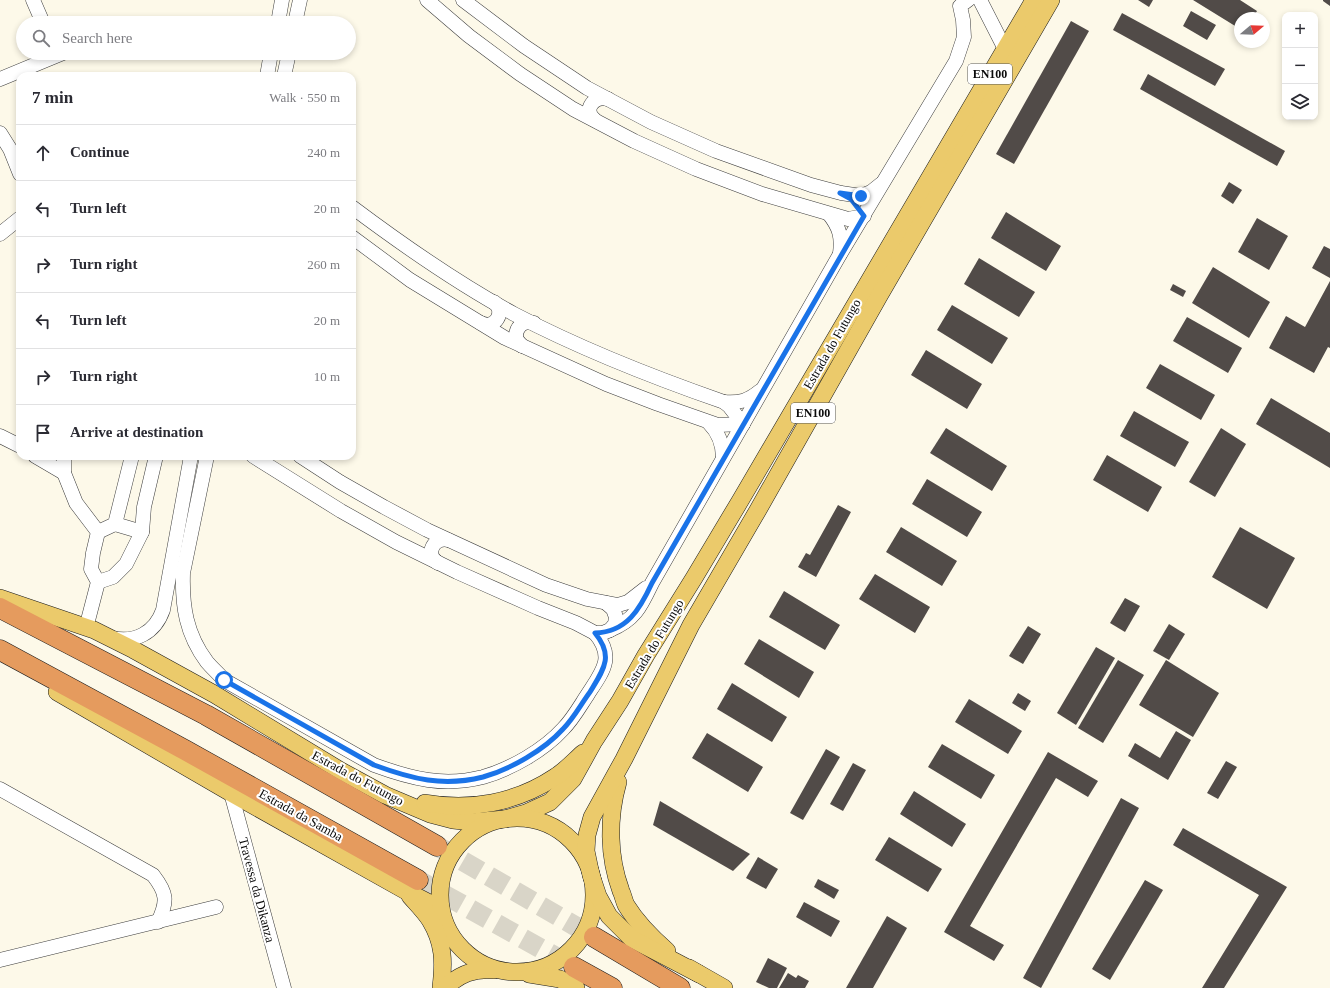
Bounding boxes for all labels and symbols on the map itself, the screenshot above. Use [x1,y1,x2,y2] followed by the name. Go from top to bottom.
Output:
[1234,12,1270,48] north arrow
[968,64,1012,84] road number: EN100
[852,187,870,205] route end
[800,296,864,392] street label: Estrada do Futungo
[791,403,835,423] road number: EN100
[621,596,687,692] street label: Estrada do Futungo
[215,671,233,689] route start
[310,747,406,809] street label: Estrada do Futungo
[257,786,346,844] street label: Estrada da Samba
[236,836,278,944] street label: Travessa da Dikanza

